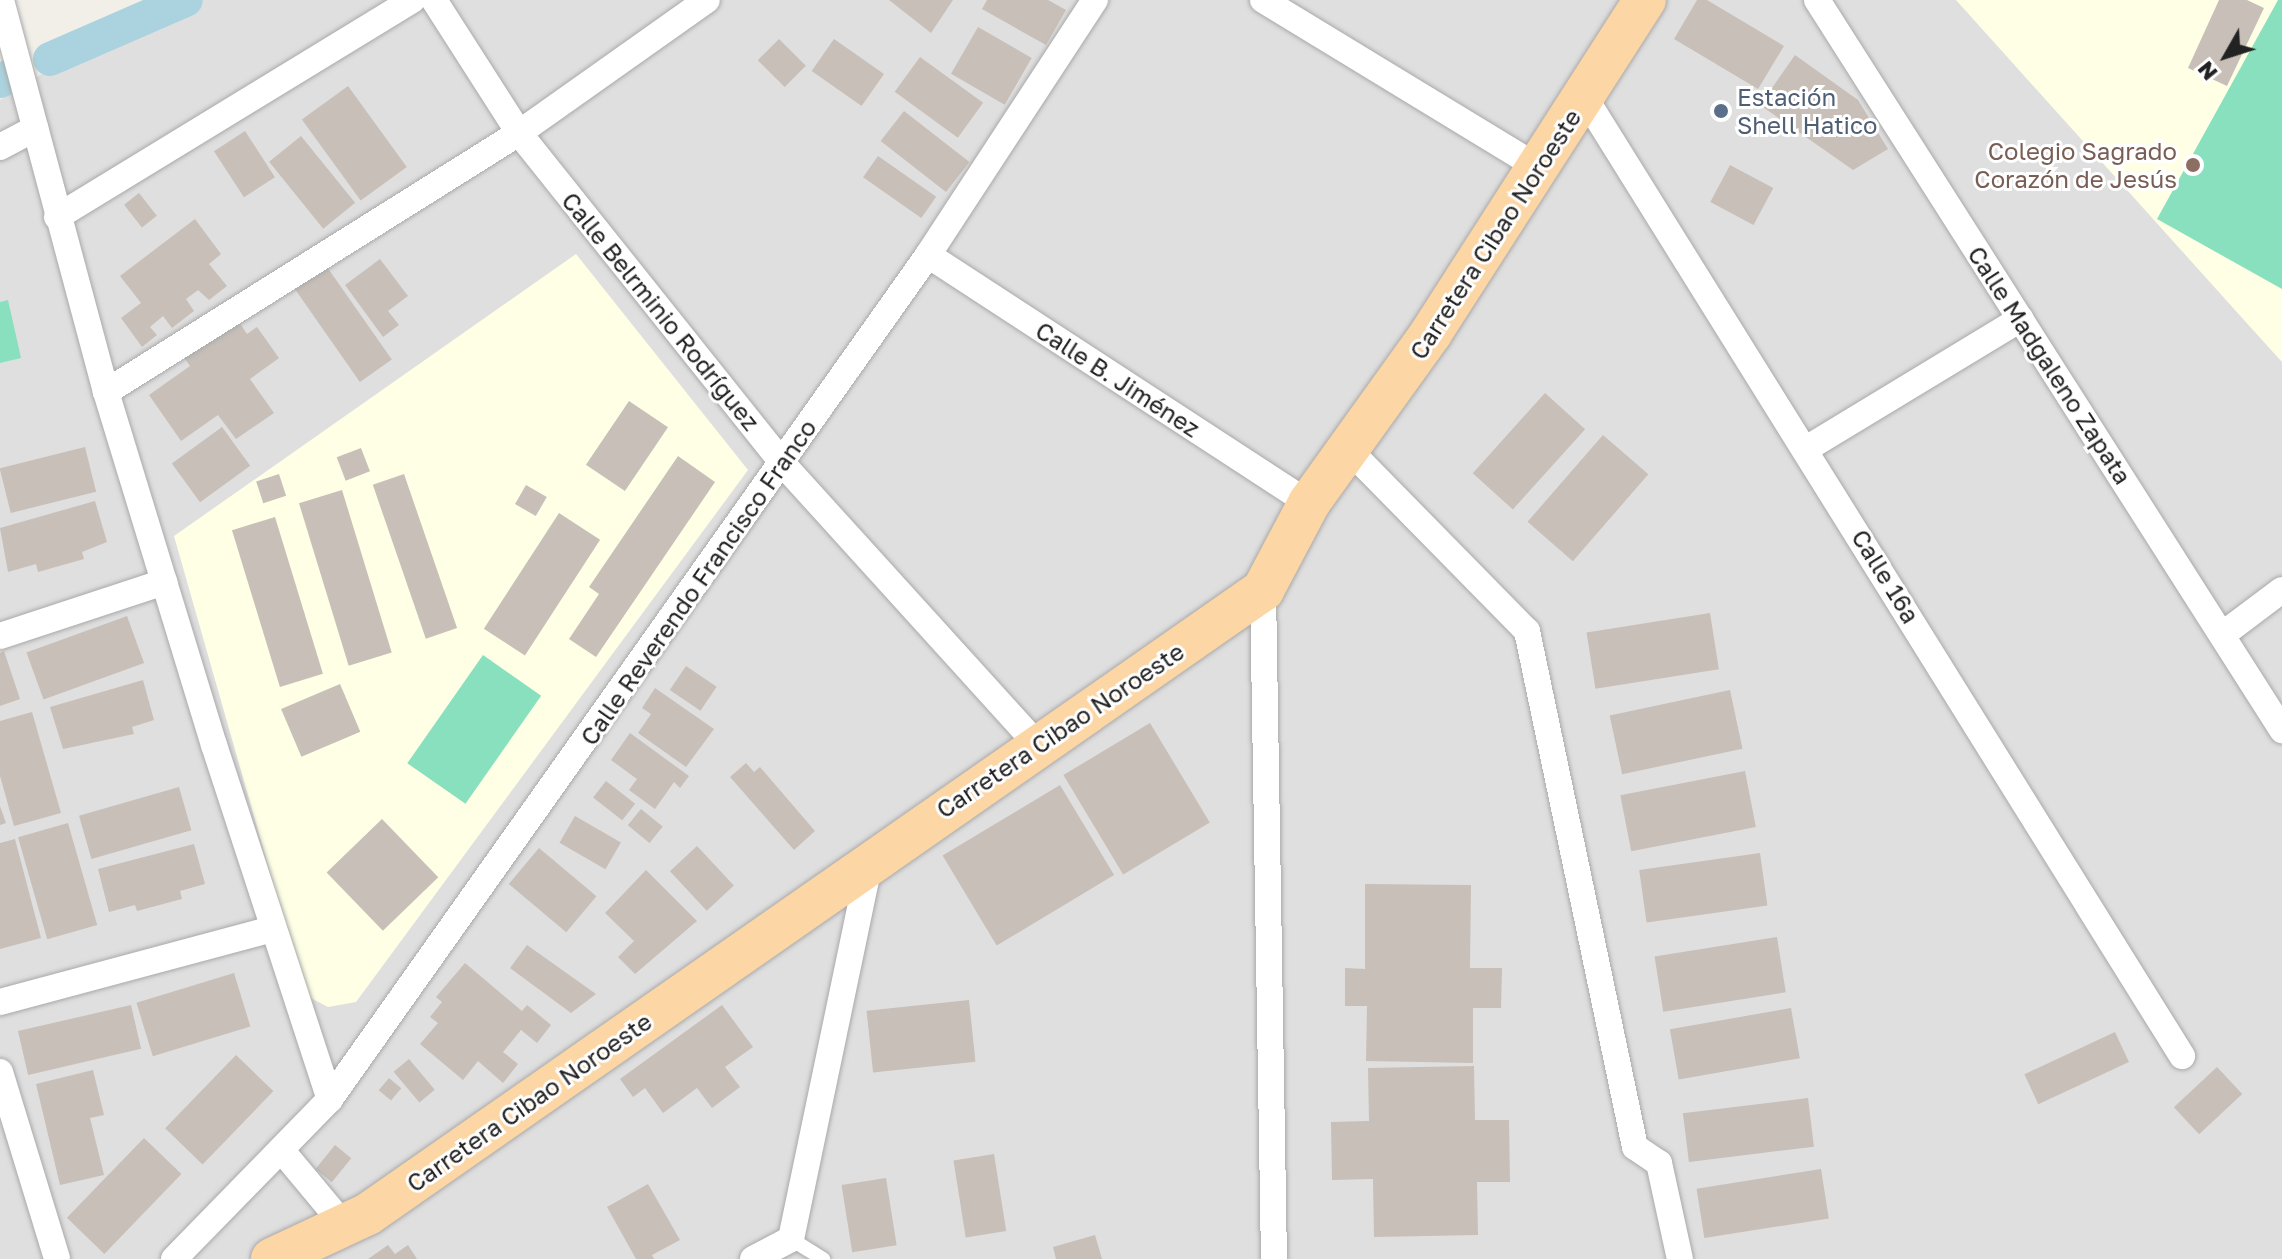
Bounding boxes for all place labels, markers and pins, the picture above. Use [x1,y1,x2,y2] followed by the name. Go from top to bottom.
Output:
[1737,83,1877,139] place label: Estación Shell Hatico
[1712,102,1730,120] marker: Estación Shell Hatico
[1974,137,2177,193] place label: Colegio Sagrado Corazón de Jesús
[2184,156,2202,174] marker: Colegio Sagrado Corazón de Jesús

